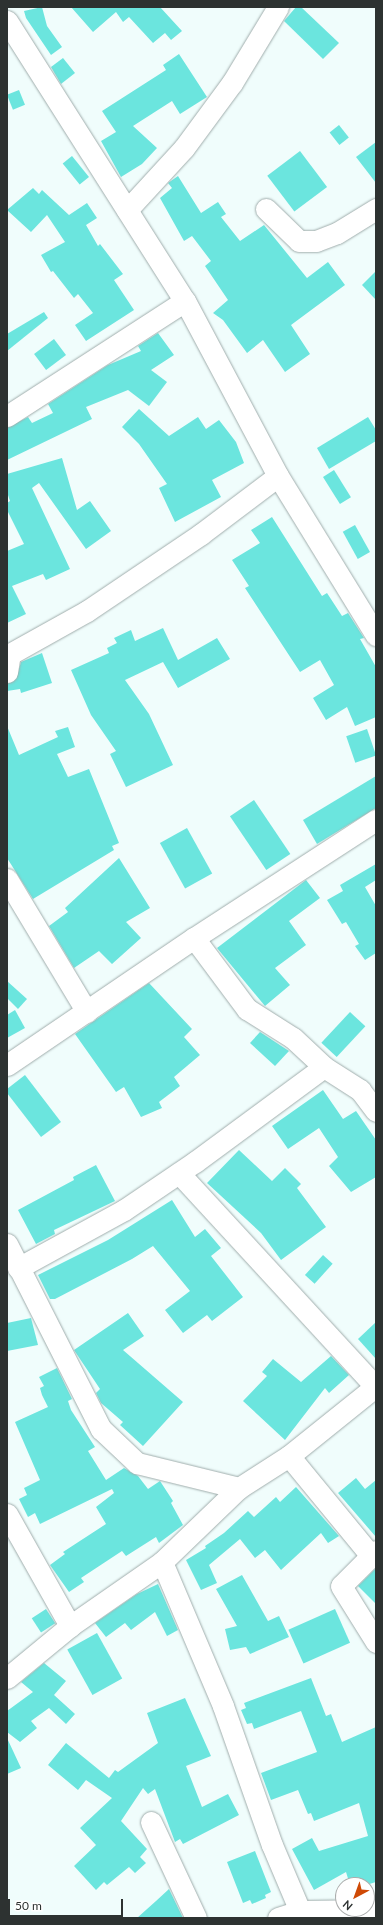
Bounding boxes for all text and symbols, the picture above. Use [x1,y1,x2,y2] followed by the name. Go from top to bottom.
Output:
[335,1877,375,1917] north arrow
[10,1891,125,1917] scale bar
[15,1898,42,1913] text: 50 m
[340,1898,355,1913] text: N

